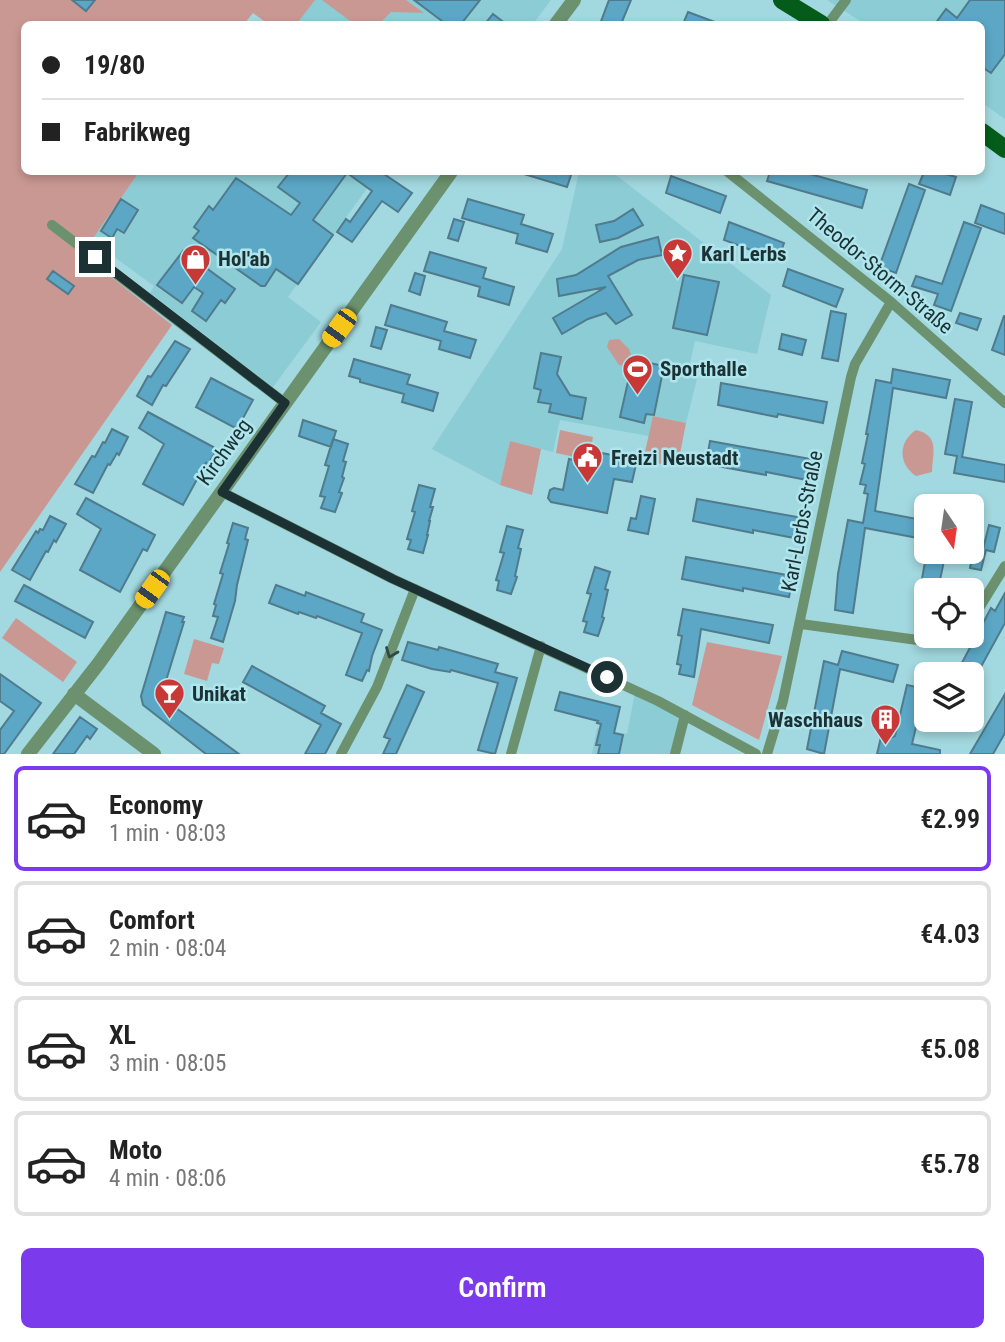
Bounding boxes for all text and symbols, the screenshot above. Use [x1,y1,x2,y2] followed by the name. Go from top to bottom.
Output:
[84,50,145,80] text: 19/80
[84,117,191,147] text: Fabrikweg
[802,203,958,339] street label: Theodor-Storm-Straße
[661,237,695,281] place icon: Karl Lerbs
[79,241,111,273] route end
[178,242,212,286] shop icon: Hol'ab
[701,242,787,266] place label: Karl Lerbs
[218,247,270,271] place label: Hol'ab
[319,305,360,351] car
[620,352,654,396] sports icon: Sporthalle
[660,357,747,381] place label: Sporthalle
[192,414,256,490] street label: Kirchweg
[571,441,605,485] public building icon: Freizi Neustadt
[611,446,738,470] place label: Freizi Neustadt
[777,448,827,594] street label: Karl-Lerbs-Straße
[914,494,984,564] north arrow
[914,494,984,732] map controls
[132,566,173,612] car
[914,578,984,648] button: locate
[385,646,399,658] one-way arrow
[591,661,623,693] route start
[914,662,984,732] button: layers
[152,677,186,721] bar icon: Unikat
[192,682,246,706] place label: Unikat
[869,703,903,747] building icon: Waschhaus
[768,708,863,732] place label: Waschhaus
[25,787,88,850] icon: car
[109,790,203,820] text: Economy
[920,804,980,834] text: €2.99
[109,820,226,847] text: 1 min · 08:03
[25,902,88,965] icon: car
[109,905,195,935] text: Comfort
[920,919,980,949] text: €4.03
[109,935,226,962] text: 2 min · 08:04
[25,1017,88,1080] icon: car
[109,1020,136,1050] text: XL
[920,1034,980,1064] text: €5.08
[109,1050,226,1077] text: 3 min · 08:05
[25,1132,88,1195] icon: car
[109,1135,162,1165] text: Moto
[920,1149,980,1179] text: €5.78
[109,1165,226,1192] text: 4 min · 08:06
[21,1248,984,1328] button: Confirm

